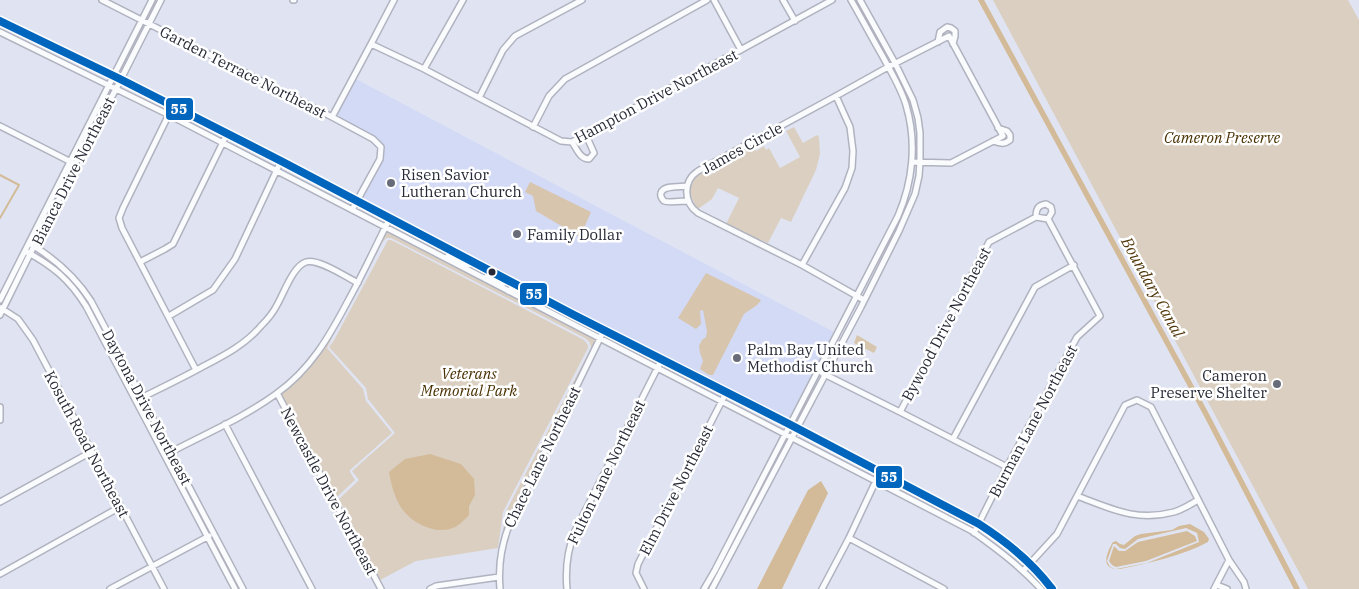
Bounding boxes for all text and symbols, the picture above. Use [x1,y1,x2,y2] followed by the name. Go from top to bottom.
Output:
[157,22,329,122] street label: Garden Terrace Northeast
[571,45,741,147] street label: Hampton Drive Northeast
[27,94,119,248] street label: Bianca Drive Northeast
[165,97,194,121] line badge: 55
[171,100,187,118] text: 55
[698,118,786,178] street label: James Circle
[1164,128,1280,147] park label: Cameron Preserve
[401,165,522,201] place label: Risen Savior Lutheran Church
[385,177,397,189] marker: Risen Savior Lutheran Church
[527,225,622,244] place label: Family Dollar
[511,228,523,240] marker: Family Dollar
[1117,232,1189,341] water label: Boundary Canal
[897,244,995,404] street label: Bywood Drive Northeast
[487,267,497,277] unlabelled marker
[519,282,548,306] line badge: 55
[526,285,542,303] text: 55
[98,326,196,488] street label: Daytona Drive Northeast
[747,340,873,376] place label: Palm Bay United Methodist Church
[985,341,1081,501] street label: Burman Lane Northeast
[731,352,743,364] marker: Palm Bay United Methodist Church
[420,364,517,400] park label: Veterans Memorial Park
[1151,366,1267,402] place label: Cameron Preserve Shelter
[40,368,134,520] street label: Kosuth Road Northeast
[1271,378,1283,390] marker: Cameron Preserve Shelter
[499,383,585,531] street label: Chace Lane Northeast
[563,397,649,547] street label: Fulton Lane Northeast
[277,404,381,578] street label: Newcastle Drive Northeast
[635,422,717,558] street label: Elm Drive Northeast
[875,465,903,489] line badge: 55
[881,468,897,486] text: 55

